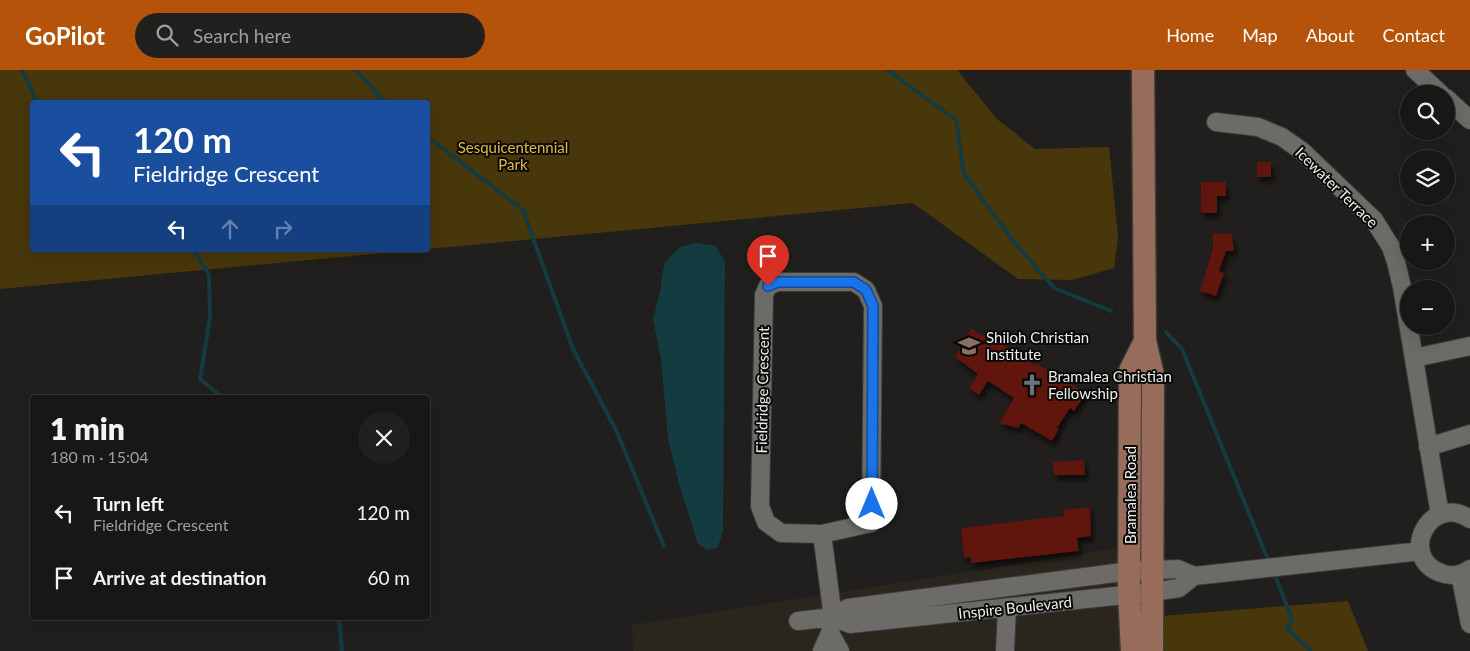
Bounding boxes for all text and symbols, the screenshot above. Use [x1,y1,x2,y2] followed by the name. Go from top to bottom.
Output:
[135,13,485,58] search box
[25,21,105,50] text: GoPilot
[153,21,181,49] icon: search
[193,24,291,47] text: Search here
[1166,24,1214,46] text: Home
[1242,24,1278,46] text: Map
[1306,24,1355,46] text: About
[1383,24,1445,46] text: Contact
[1400,85,1455,335] map controls
[1400,85,1455,140] button: search
[133,118,232,160] text: 120 m
[50,120,115,185] icon: left
[458,138,568,173] park label: Sesquicentennial Park
[1292,143,1382,231] street label: Icewater Terrace
[1400,150,1455,205] button: layers
[133,160,319,187] text: Fieldridge Crescent
[163,215,191,243] icon: left
[216,215,244,243] icon: ahead
[269,215,297,243] icon: right
[1400,215,1455,270] button: +
[747,235,789,286] pin
[754,242,782,270] icon: arrive
[1400,280,1455,335] button: −
[752,326,772,454] street label: Fieldridge Crescent
[986,328,1089,363] place label: Shiloh Christian Institute
[956,333,982,359] school or university icon: Shiloh Christian Institute
[1048,367,1172,402] place label: Bramalea Christian Fellowship
[1019,372,1045,398] church icon: Bramalea Christian Fellowship
[50,410,125,446] text: 1 min
[358,412,410,464] button: close
[1121,446,1139,544] street label: Bramalea Road
[50,447,149,466] text: 180 m · 15:04
[845,477,897,529] position arrow
[93,492,164,515] text: Turn left
[50,499,78,527] icon: left
[356,501,410,524] text: 120 m
[93,515,228,534] text: Fieldridge Crescent
[50,564,78,592] icon: arrive
[93,566,266,589] text: Arrive at destination
[367,566,410,589] text: 60 m
[957,592,1073,622] street label: Inspire Boulevard

